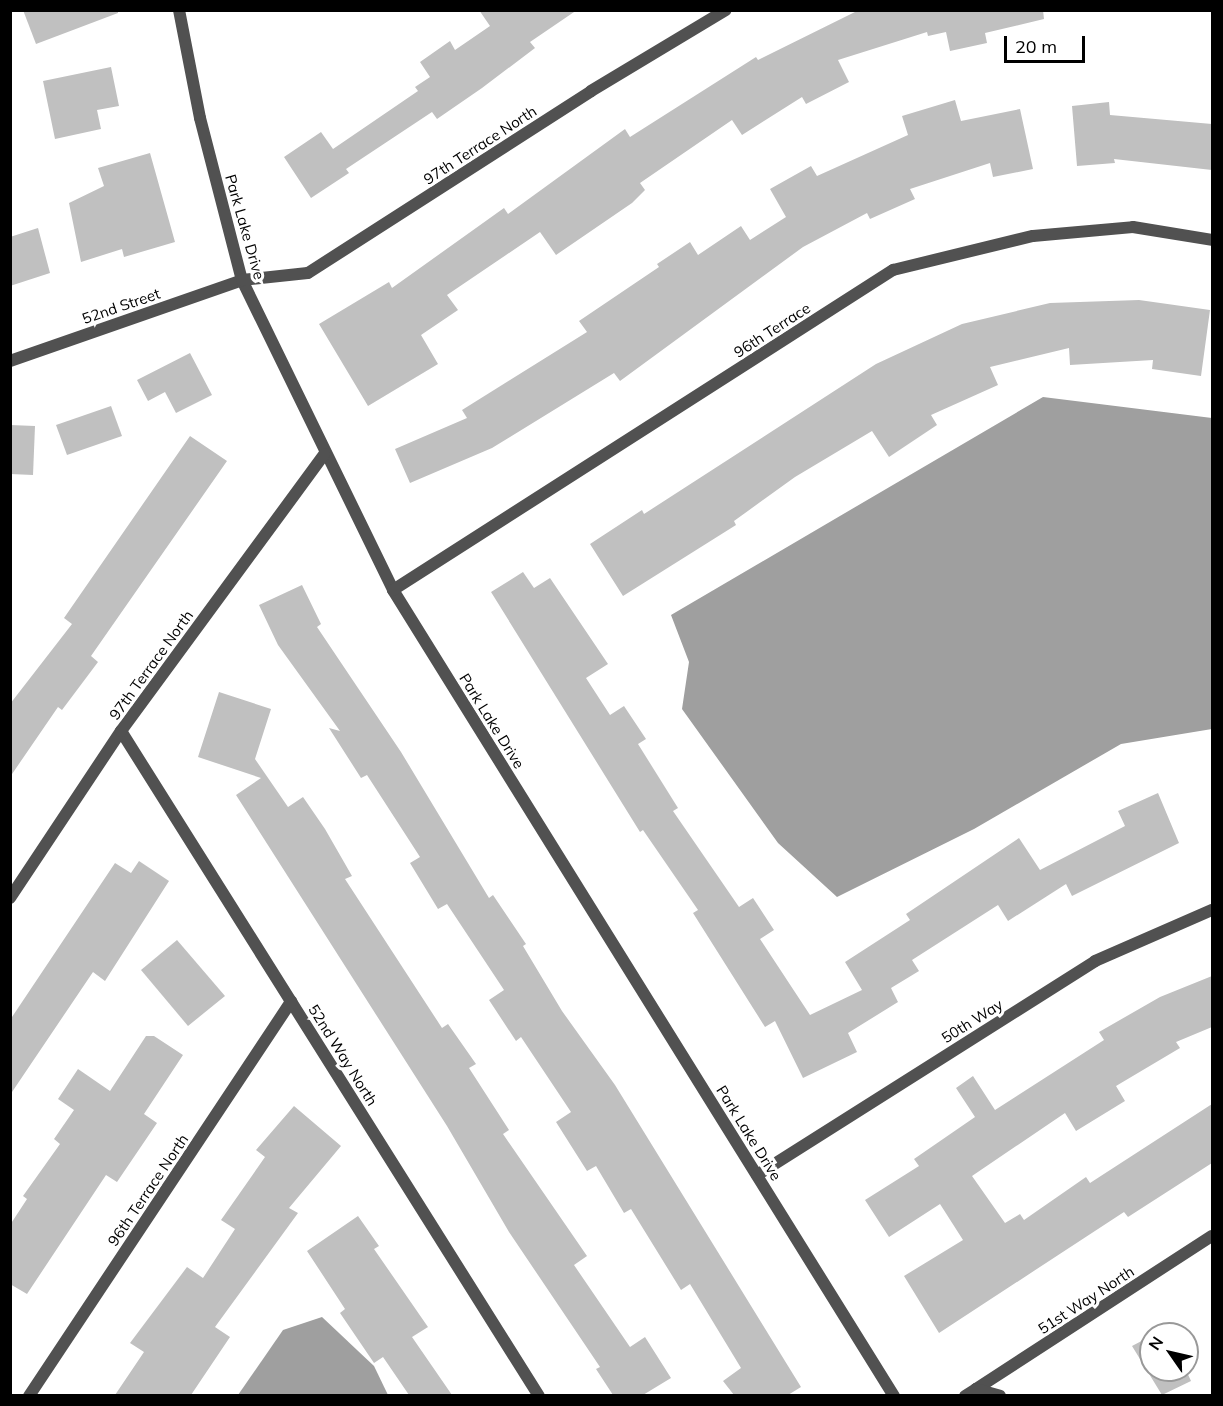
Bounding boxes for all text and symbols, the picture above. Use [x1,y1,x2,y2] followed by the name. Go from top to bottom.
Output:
[1007,24,1088,62] scale bar
[1015,35,1057,58] text: 20 m
[420,102,540,188] street label: 97th Terrace North
[221,172,269,282] street label: Park Lake Drive
[80,284,162,328] street label: 52nd Street
[730,299,814,361] street label: 96th Terrace
[105,607,197,723] street label: 97th Terrace North
[456,670,528,772] street label: Park Lake Drive
[938,995,1006,1047] street label: 50th Way
[305,1001,381,1109] street label: 52nd Way North
[713,1082,785,1184] street label: Park Lake Drive
[104,1131,192,1249] street label: 96th Terrace North
[1035,1262,1137,1338] street label: 51st Way North
[1139,1322,1199,1382] north arrow
[1144,1332,1167,1354] text: N

